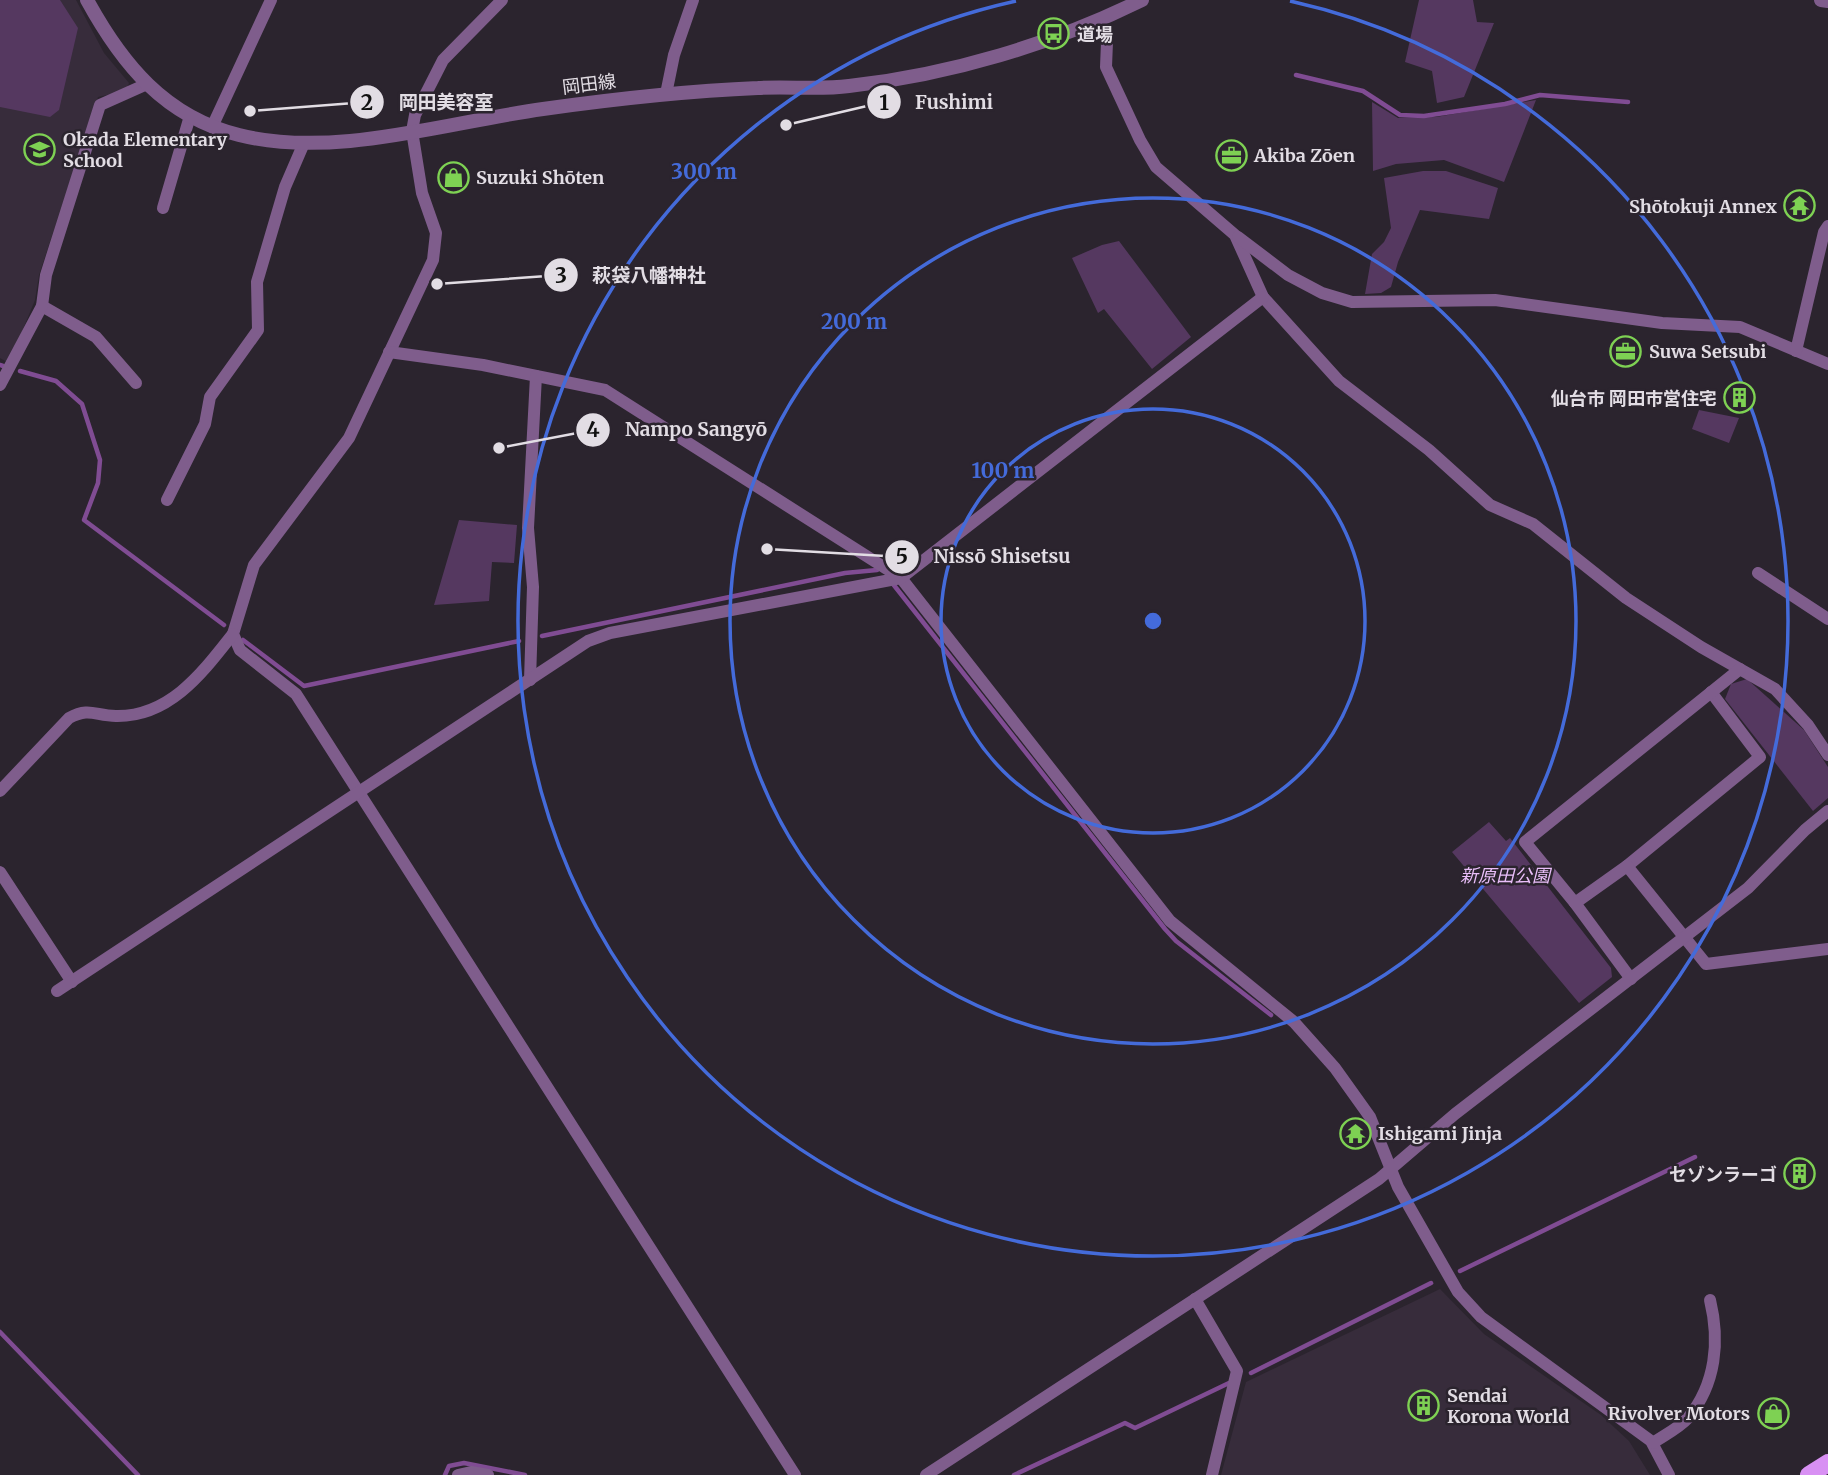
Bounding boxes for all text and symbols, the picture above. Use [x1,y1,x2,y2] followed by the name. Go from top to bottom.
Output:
[1037,17,1071,51] bus stop icon: 道場
[1077,23,1113,46] place label: 道場
[561,69,617,99] street label: 岡田線
[350,82,508,122] callout: 岡田美容室
[866,82,1007,122] callout: Fushimi
[361,89,373,116] text: 2
[879,89,889,116] text: 1
[398,90,494,114] text: 岡田美容室
[915,90,993,114] text: Fushimi
[63,128,228,172] place label: Okada Elementary School
[23,132,57,166] school or university icon: Okada Elementary School
[1214,138,1248,172] office icon: Akiba Zōen
[1253,144,1355,167] place label: Akiba Zōen
[671,158,737,185] text: 300 m
[436,160,470,194] shop icon: Suzuki Shōten
[476,166,604,189] place label: Suzuki Shōten
[1783,189,1817,223] temple icon: Shōtokuji Annex
[1629,195,1777,218] place label: Shōtokuji Annex
[543,255,720,295] callout: 萩袋八幡神社
[555,262,567,289] text: 3
[592,263,706,287] text: 萩袋八幡神社
[821,308,887,335] text: 200 m
[1609,334,1643,368] office icon: Suwa Setsubi
[1649,340,1767,363] place label: Suwa Setsubi
[1723,381,1757,415] building icon: 仙台市 岡田市営住宅
[1551,387,1717,410] place label: 仙台市 岡田市営住宅
[576,410,781,450] callout: Nampo Sangyō
[586,416,600,443] text: 4
[625,417,767,441] text: Nampo Sangyō
[972,457,1034,484] text: 100 m
[884,537,1084,577] callout: Nissō Shisetsu
[896,543,908,570] text: 5
[934,544,1070,568] text: Nissō Shisetsu
[1141,609,1165,633] centre of rings
[1460,864,1553,887] park label: 新原田公園
[1338,1116,1372,1150] temple icon: Ishigami Jinja
[1378,1122,1502,1145] place label: Ishigami Jinja
[1783,1157,1817,1191] building icon: セゾンラーゴ
[1669,1163,1777,1186] place label: セゾンラーゴ
[1447,1384,1569,1428] place label: Sendai Korona World
[1407,1388,1441,1422] building icon: Sendai Korona World
[1756,1396,1790,1430] shop icon: Rivolver Motors
[1608,1402,1750,1425] place label: Rivolver Motors

